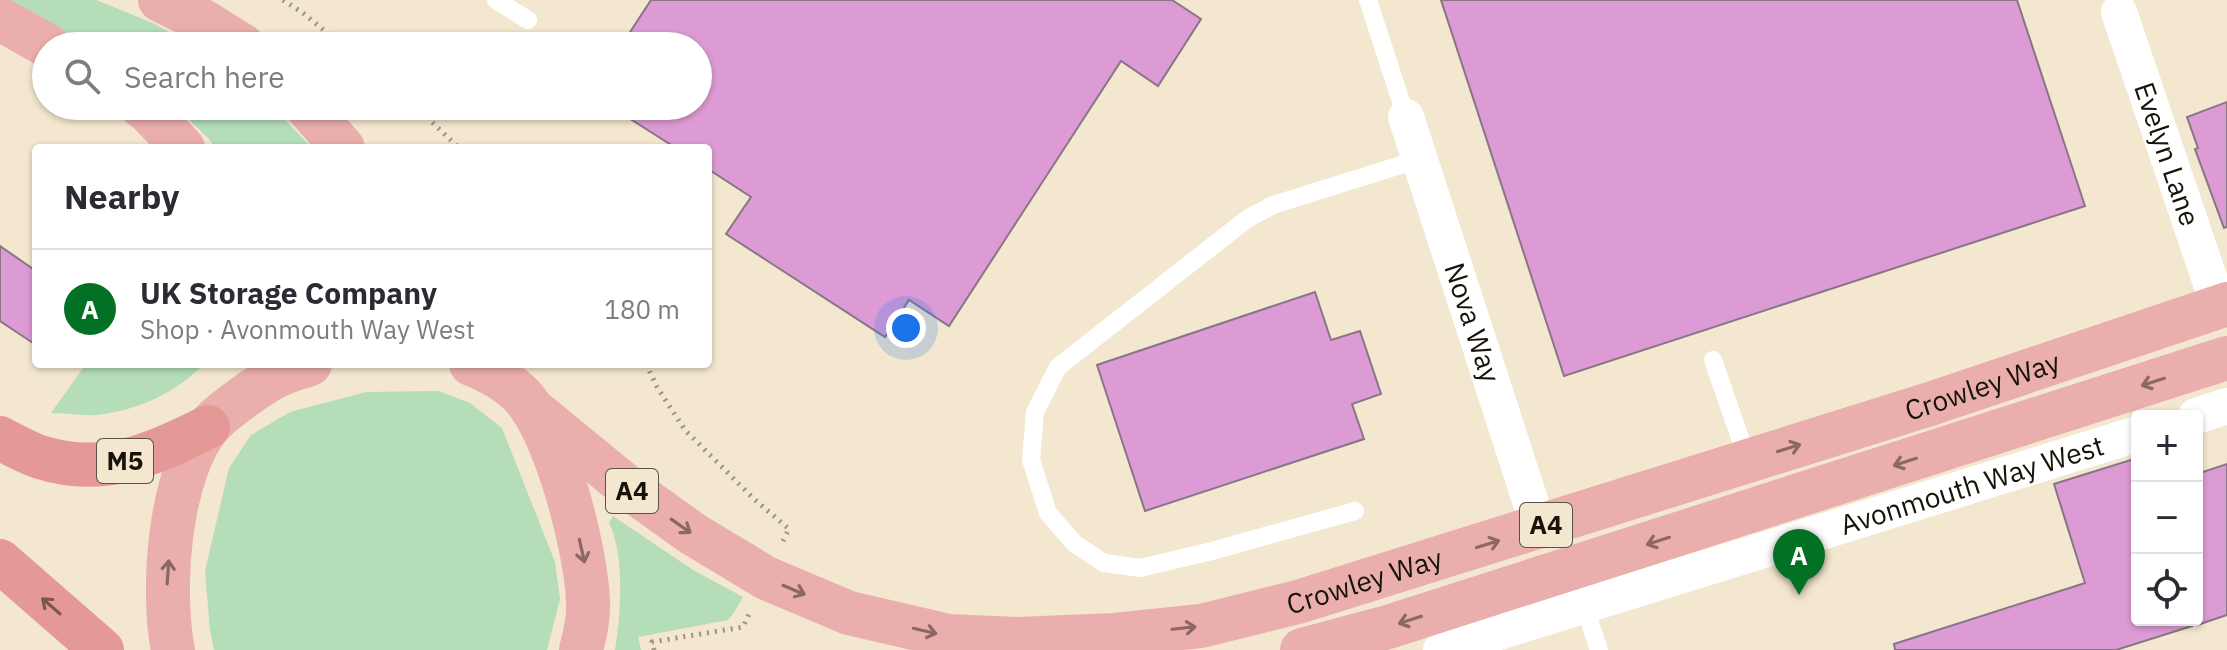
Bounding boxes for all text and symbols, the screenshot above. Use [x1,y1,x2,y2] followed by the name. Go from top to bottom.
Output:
[32,32,712,120] search box
[60,54,104,98] icon: search
[124,57,285,96] text: Search here
[2126,77,2209,231] street label: Evelyn Lane
[64,174,179,218] text: Nearby
[1436,258,1510,387] street label: Nova Way
[140,273,437,312] text: UK Storage Company
[81,292,99,326] text: A
[604,292,680,326] text: 180 m
[886,308,926,348] your location
[140,312,475,346] text: Shop · Avonmouth Way West
[1900,343,2065,429] street label: Crowley Way
[2140,375,2166,390] one-way arrow
[2131,410,2203,626] map controls
[2131,410,2203,482] button: +
[1835,426,2108,543] street label: Avonmouth Way West
[97,439,153,483] road number: M5
[1776,440,1801,455] one-way arrow
[1893,455,1919,470] one-way arrow
[606,469,658,513] road number: A4
[2131,482,2203,554] button: −
[1520,503,1572,547] road number: A4
[670,518,692,534] one-way arrow
[1773,529,1825,595] pin: A
[1645,534,1671,549] one-way arrow
[1475,535,1500,550] one-way arrow
[575,538,590,563] one-way arrow
[1283,539,1447,622] street label: Crowley Way
[2131,554,2203,626] button: locate
[161,559,176,586] one-way arrow
[781,583,806,598] one-way arrow
[42,597,62,615] one-way arrow
[1397,613,1422,628] one-way arrow
[1170,620,1196,635] one-way arrow
[911,624,937,639] one-way arrow

